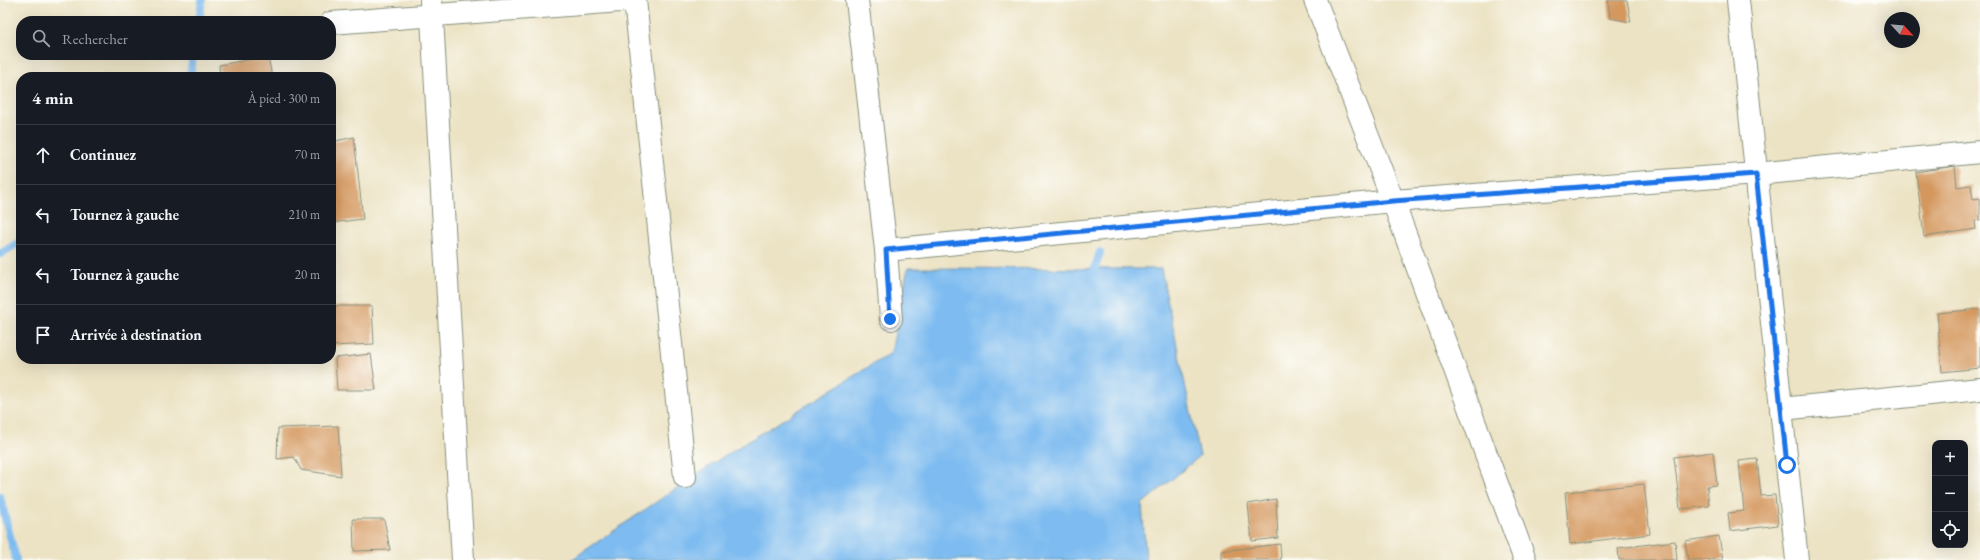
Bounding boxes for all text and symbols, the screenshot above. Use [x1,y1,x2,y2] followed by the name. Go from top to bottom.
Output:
[1884,12,1920,48] north arrow
[16,16,336,60] search box
[30,27,52,49] icon: search
[62,29,128,48] text: Rechercher
[32,87,73,109] text: 4 min
[248,90,320,107] text: À pied · 300 m
[32,144,54,166] icon: ahead
[70,145,136,164] text: Continuez
[295,146,320,163] text: 70 m
[32,204,54,226] icon: left
[70,205,179,224] text: Tournez à gauche
[289,206,320,223] text: 210 m
[32,264,54,286] icon: left
[70,265,179,284] text: Tournez à gauche
[295,266,320,283] text: 20 m
[881,310,899,328] route end
[32,324,54,346] icon: arrive
[70,325,202,344] text: Arrivée à destination
[1932,440,1968,548] map controls
[1932,440,1968,476] button: +
[1778,456,1796,474] route start
[1932,476,1968,512] button: −
[1932,512,1968,548] button: locate

